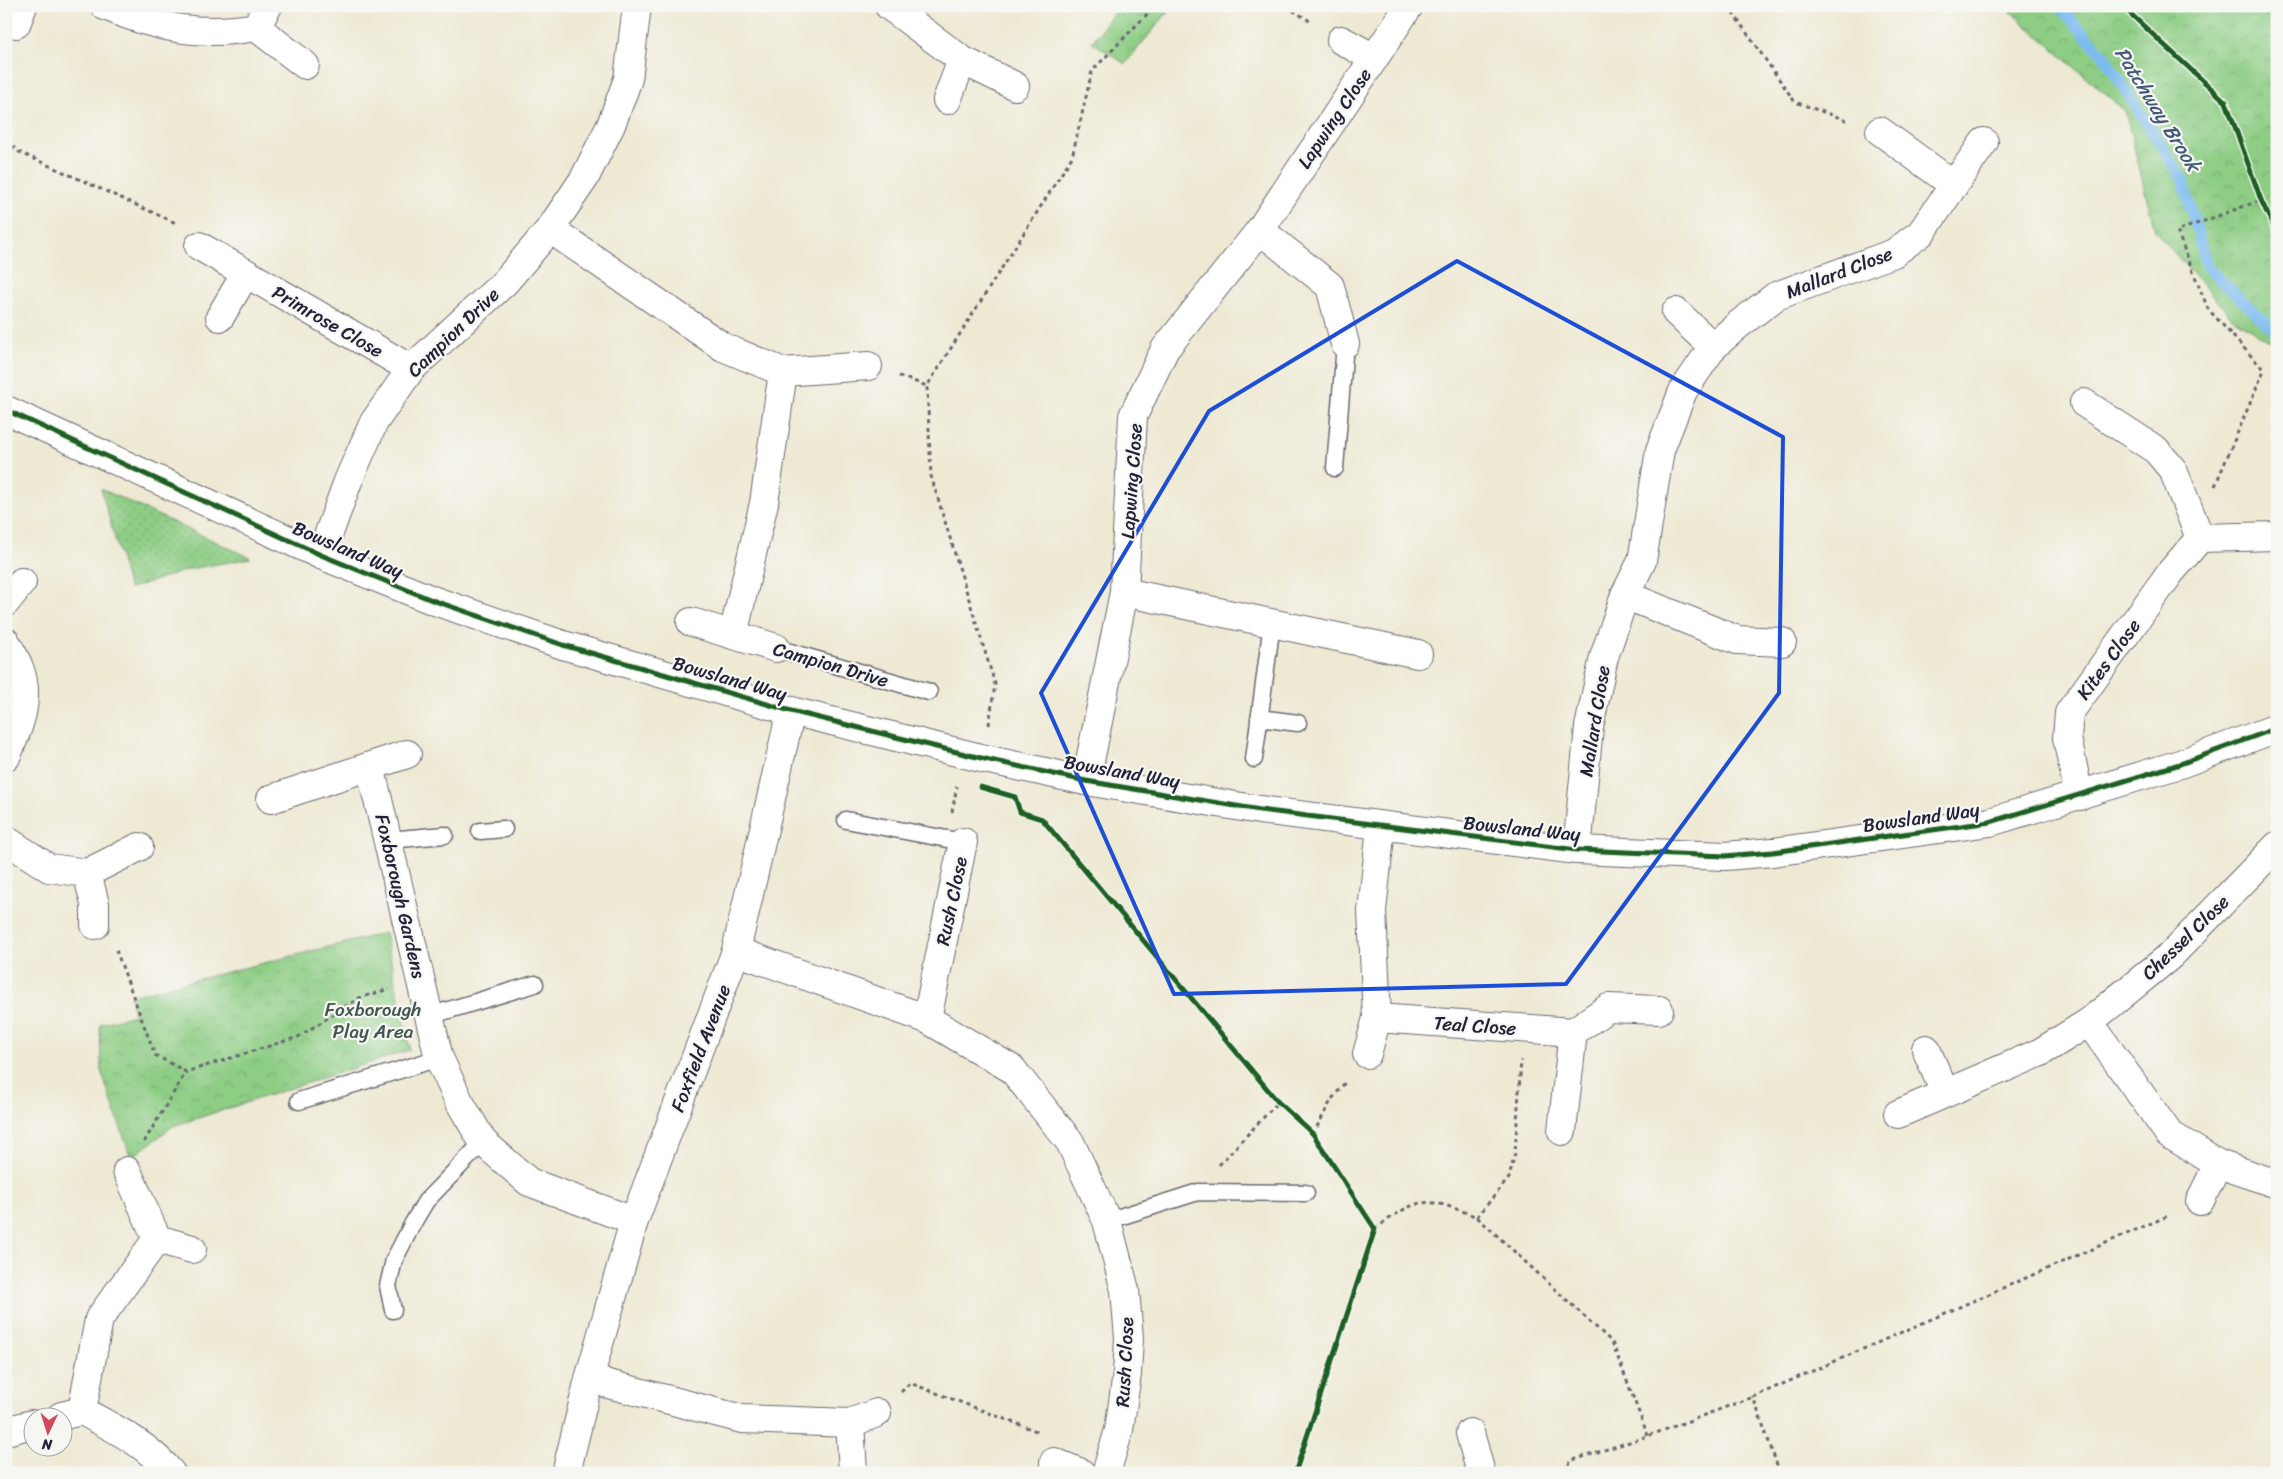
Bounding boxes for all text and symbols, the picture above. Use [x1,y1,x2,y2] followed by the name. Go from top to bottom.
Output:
[2105,40,2211,181] water label: Patchway Brook
[1288,61,1381,176] street label: Lapwing Close
[1781,237,1898,308] street label: Mallard Close
[266,276,390,367] street label: Primrose Close
[399,279,508,386] street label: Campion Drive
[1111,422,1152,540] street label: Lapwing Close
[287,511,409,588] street label: Bowsland Way
[2068,611,2149,707] street label: Kites Close
[769,632,893,697] street label: Campion Drive
[669,646,791,711] street label: Bowsland Way
[1569,663,1620,779] street label: Mallard Close
[1061,745,1183,798] street label: Bowsland Way
[1861,793,1982,842] street label: Bowsland Way
[1462,806,1582,851] street label: Bowsland Way
[366,811,436,982] street label: Foxborough Gardens
[926,854,977,949] street label: Rush Close
[2133,886,2237,988] street label: Chessel Close
[661,979,740,1117] street label: Foxfield Avenue
[325,993,421,1048] park label: Foxborough Play Area
[1433,1006,1518,1045] street label: Teal Close
[1106,1316,1143,1408] street label: Rush Close
[22,1406,72,1456] north arrow
[41,1432,54,1457] text: N

